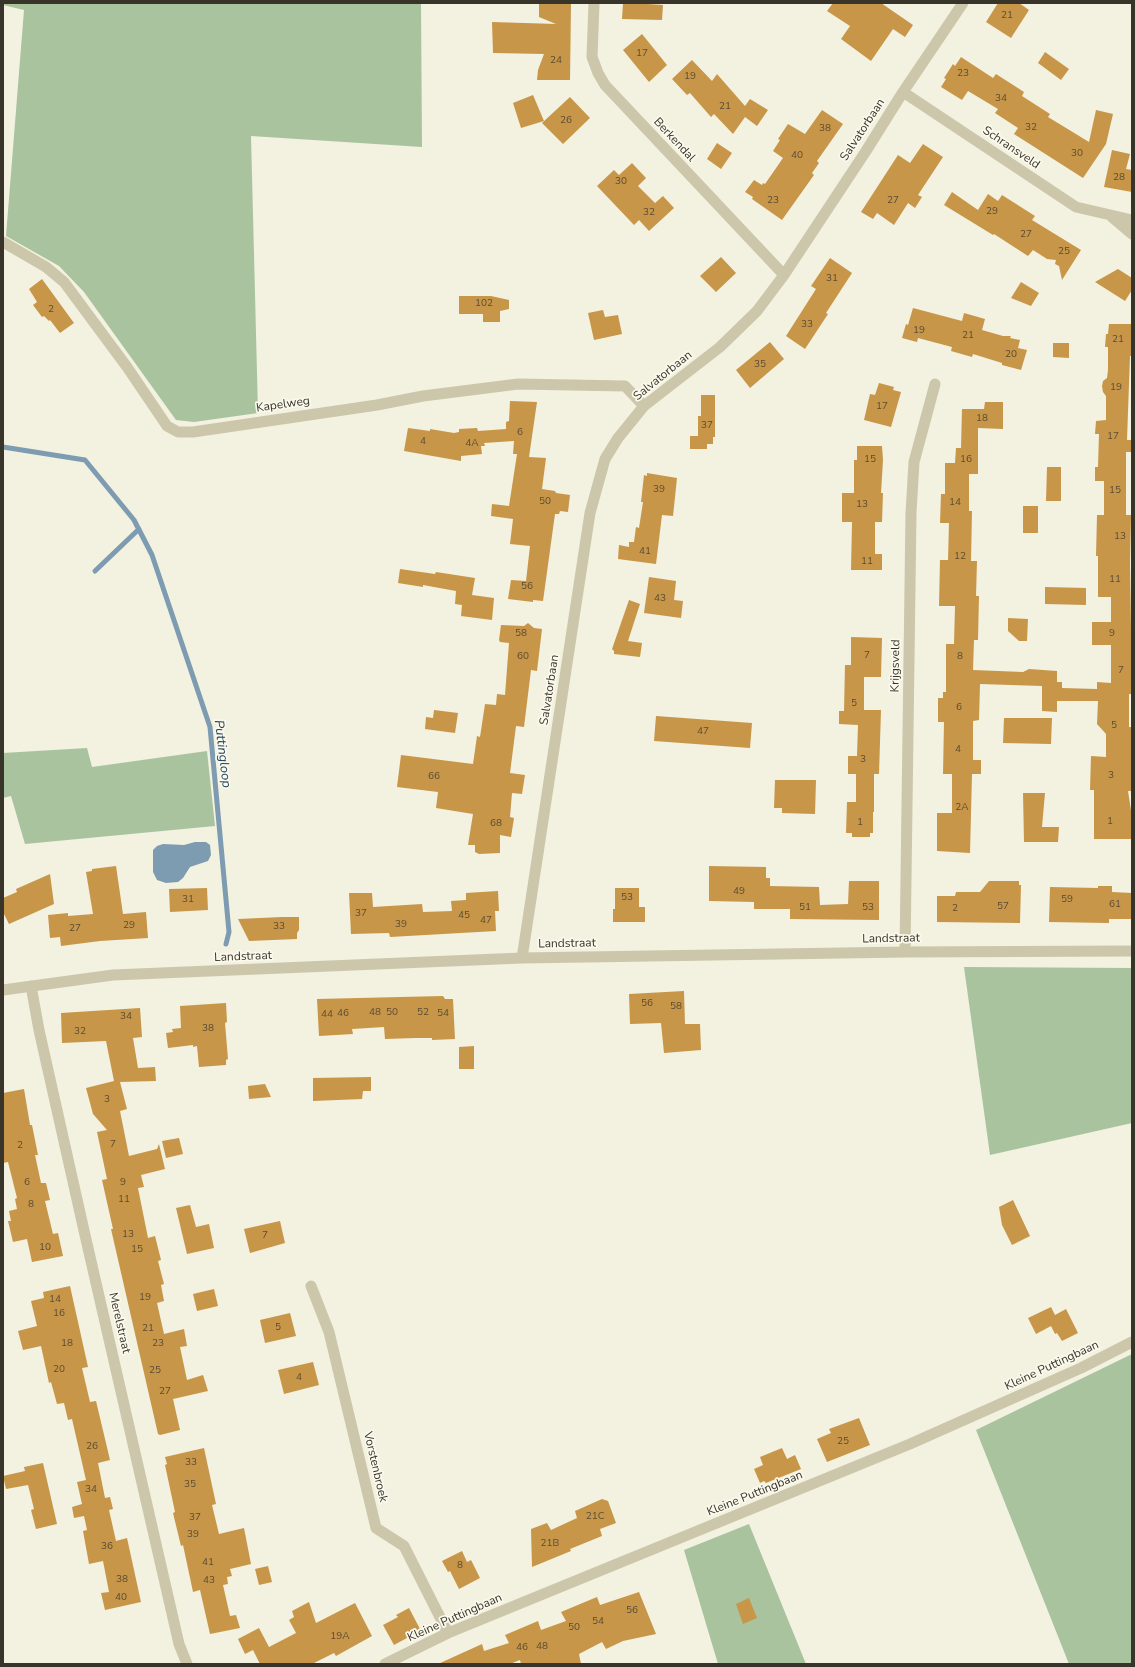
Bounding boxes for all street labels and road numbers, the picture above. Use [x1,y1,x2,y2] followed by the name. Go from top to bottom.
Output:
[838,96,888,164] street label: Salvatorbaan
[650,115,698,165] street label: Berkendal
[980,124,1042,172] street label: Schransveld
[631,348,695,404] street label: Salvatorbaan
[255,394,311,416] street label: Kapelweg
[888,639,904,693] street label: Krijgsveld
[537,654,563,726] street label: Salvatorbaan
[862,931,920,947] street label: Landstraat
[538,936,596,952] street label: Landstraat
[214,949,272,965] street label: Landstraat
[105,1291,133,1355] street label: Merelstraat
[1003,1338,1101,1394] street label: Kleine Puttingbaan
[360,1430,390,1504] street label: Vorstenbroek
[705,1468,805,1520] street label: Kleine Puttingbaan
[405,1591,505,1645] street label: Kleine Puttingbaan

